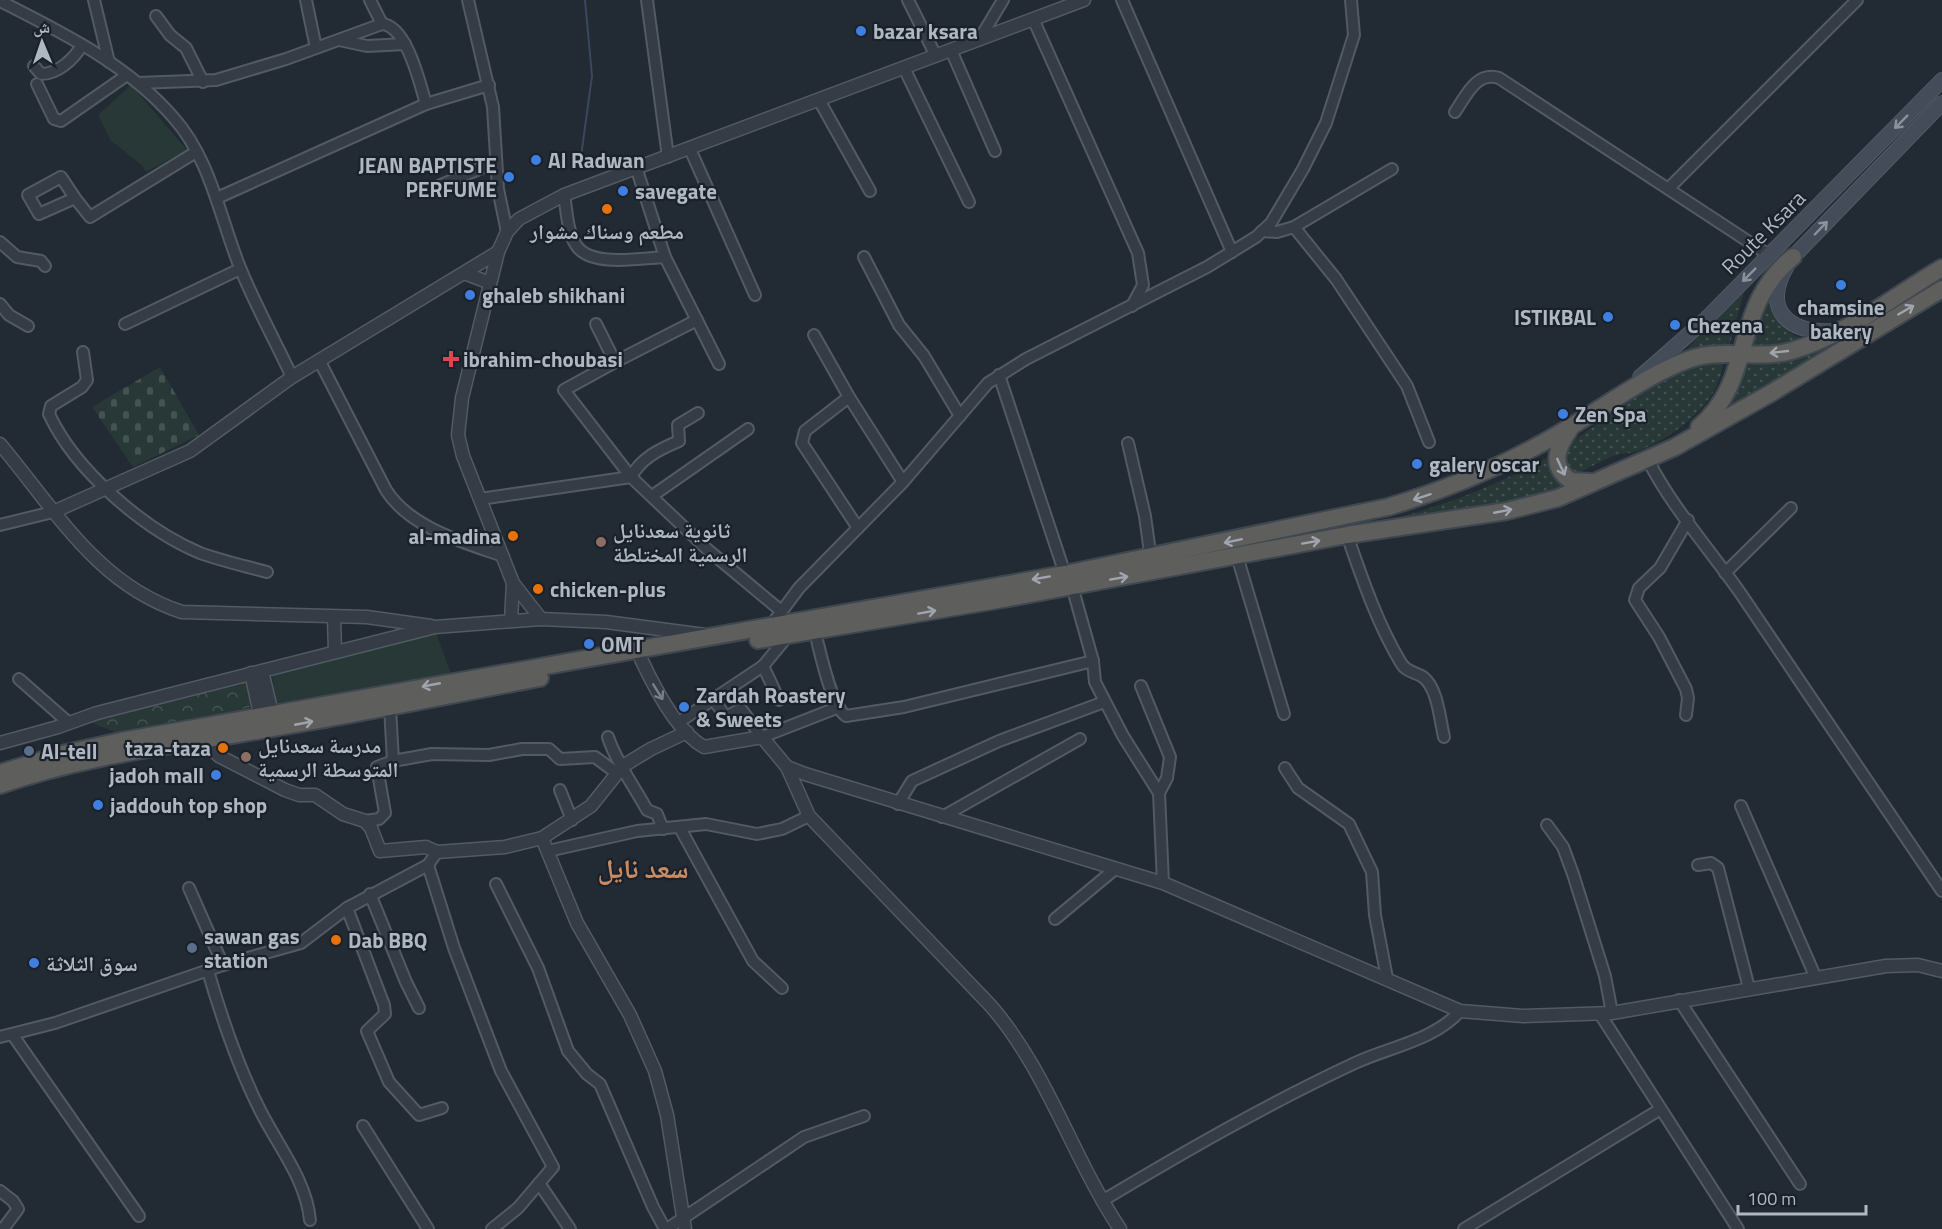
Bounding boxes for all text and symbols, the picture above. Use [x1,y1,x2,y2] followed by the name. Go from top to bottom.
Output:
[12,12,72,72] north arrow
[33,15,50,39] text: ش
[873,15,978,47] place label: bazar ksara
[854,24,868,38] marker: bazar ksara
[1893,114,1908,129] one-way arrow
[548,144,645,176] place label: Al Radwan
[358,149,497,205] place label: JEAN BAPTISTE PERFUME
[529,153,543,167] marker: Al Radwan
[502,170,516,184] marker: JEAN BAPTISTE PERFUME
[635,175,717,207] place label: savegate
[1714,182,1813,281] street label: Route Ksara
[616,184,630,198] marker: savegate
[600,202,614,216] marker: مطعم وسناك مشوار
[529,215,684,247] place label: مطعم وسناك مشوار
[1814,221,1828,236] one-way arrow
[1742,268,1756,283] one-way arrow
[1834,278,1848,292] marker: chamsine bakery
[482,279,625,311] place label: ghaleb shikhani
[463,288,477,302] marker: ghaleb shikhani
[1798,291,1884,347] place label: chamsine bakery
[1514,301,1596,333] place label: ISTIKBAL
[1897,304,1914,316] one-way arrow
[1687,309,1764,341] place label: Chezena
[1601,310,1615,324] marker: ISTIKBAL
[1668,318,1682,332] marker: Chezena
[463,343,623,375] place label: ibrahim-choubasi
[1770,347,1790,358] one-way arrow
[444,352,458,366] marker: ibrahim-choubasi
[1575,398,1647,430] place label: Zen Spa
[1556,407,1570,421] marker: Zen Spa
[1429,448,1539,480] place label: galery oscar
[1410,457,1424,471] marker: galery oscar
[1555,458,1567,476] one-way arrow
[1413,492,1432,503] one-way arrow
[1493,505,1513,516] one-way arrow
[613,514,747,570] place label: ثانوية سعدنايل الرسمية المختلطة
[408,520,501,552] place label: al-madina
[506,529,520,543] marker: al-madina
[594,535,608,549] marker: ثانوية سعدنايل الرسمية المختلطة
[1223,536,1243,547] one-way arrow
[1300,536,1320,547] one-way arrow
[1109,572,1128,583] one-way arrow
[550,573,666,605] place label: chicken-plus
[1032,573,1052,584] one-way arrow
[531,582,545,596] marker: chicken-plus
[917,606,937,617] one-way arrow
[601,628,644,660] place label: OMT
[582,637,596,651] marker: OMT
[696,679,846,735] place label: Zardah Roastery & Sweets
[422,680,442,691] one-way arrow
[652,683,664,700] one-way arrow
[677,700,691,714] marker: Zardah Roastery & Sweets
[293,717,313,728] one-way arrow
[258,729,398,785] place label: مدرسة سعدنايل المتوسطة الرسمية
[125,732,211,764] place label: taza-taza
[41,735,97,767] place label: Al-tell
[216,741,230,755] marker: taza-taza
[22,744,36,758] marker: Al-tell
[239,750,253,764] marker: مدرسة سعدنايل المتوسطة الرسمية
[108,759,204,791] place label: jadoh mall
[209,768,223,782] marker: jadoh mall
[109,789,267,821] place label: jaddouh top shop
[91,798,105,812] marker: jaddouh top shop
[597,847,689,888] district label: سعد نايل
[204,920,300,976] place label: sawan gas station
[348,924,427,956] place label: Dab BBQ
[329,933,343,947] marker: Dab BBQ
[185,941,199,955] marker: sawan gas station
[46,947,138,979] place label: سوق الثلاثة
[27,956,41,970] marker: سوق الثلاثة
[1738,1178,1866,1216] scale bar
[1747,1185,1796,1212] text: 100 m

